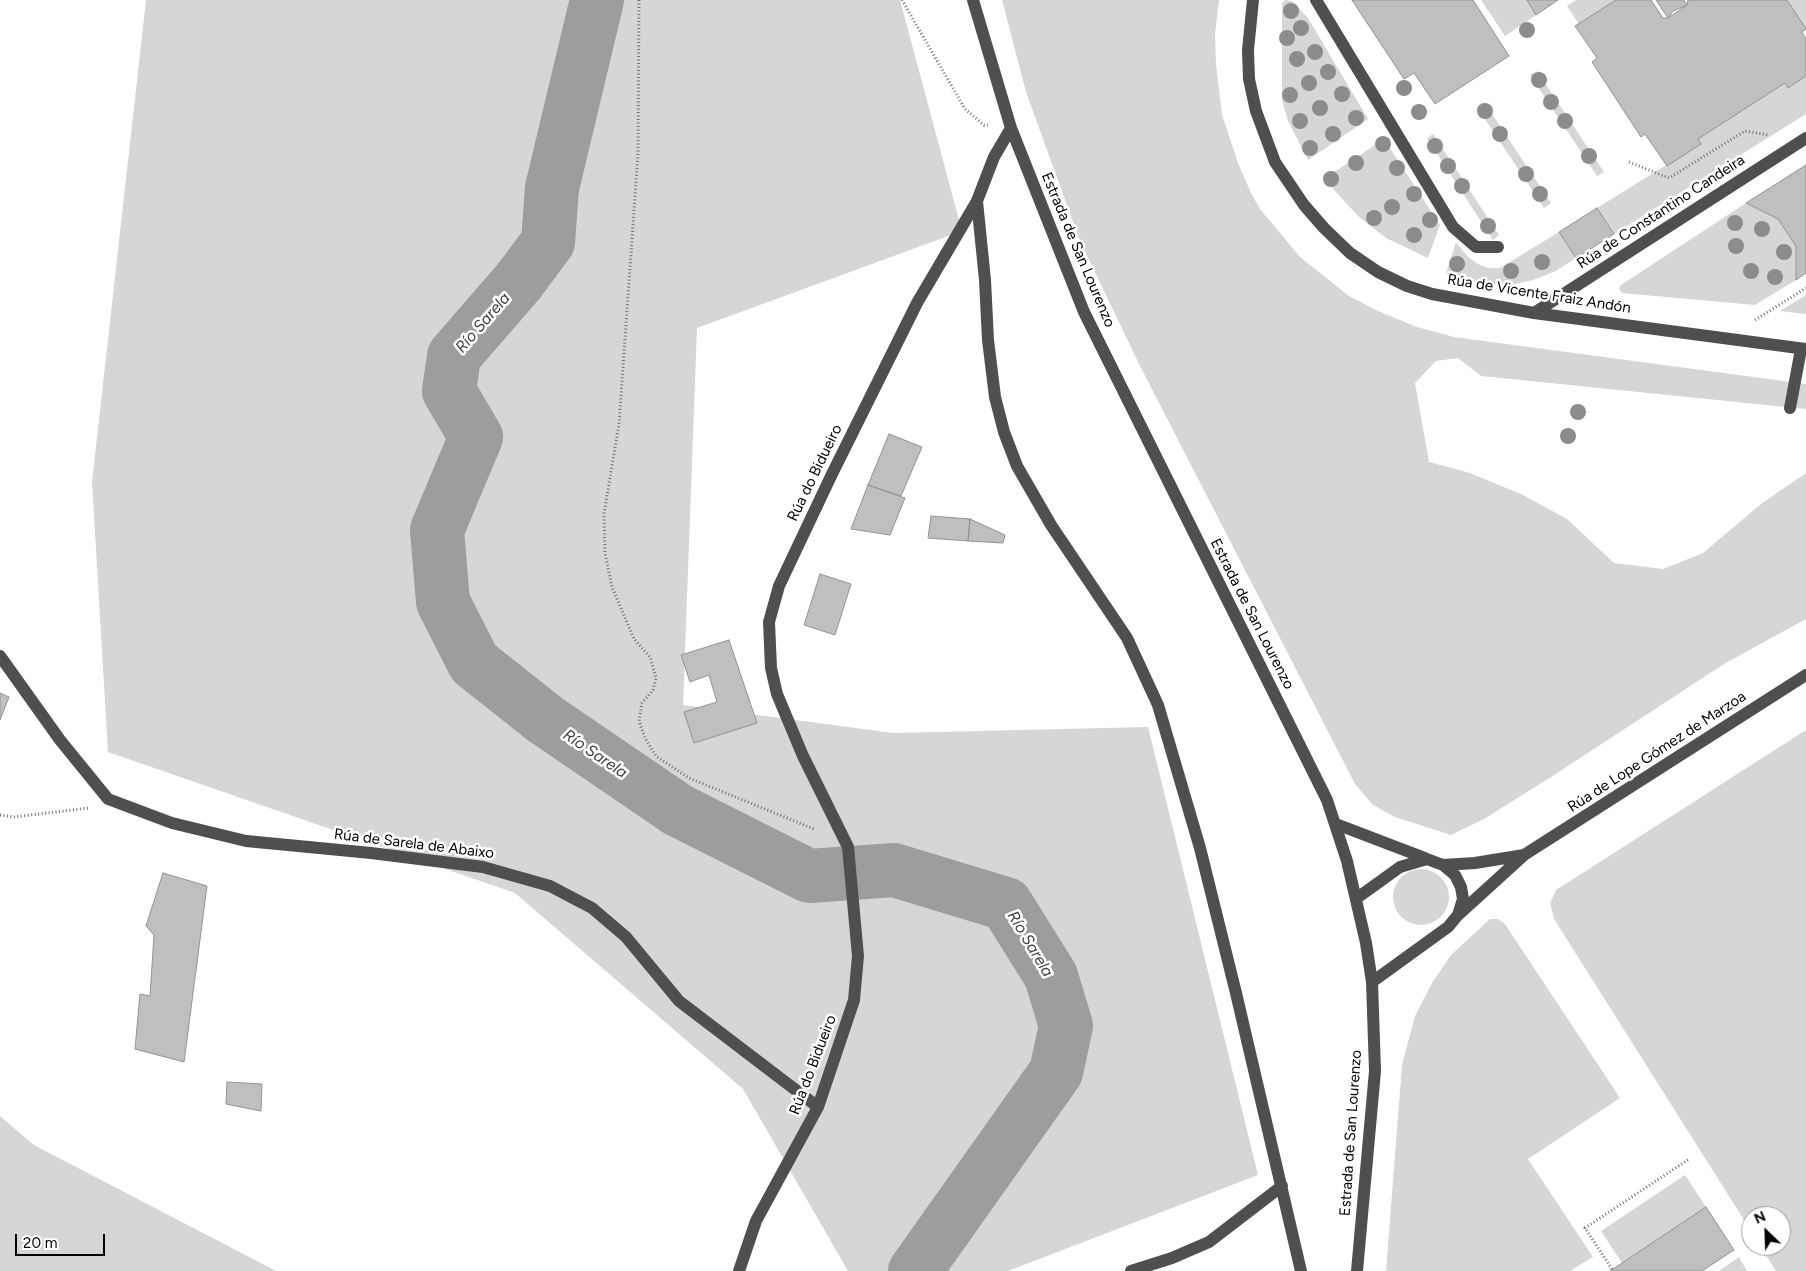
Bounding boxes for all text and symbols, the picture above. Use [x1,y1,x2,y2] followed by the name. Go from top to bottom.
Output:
[1574,151,1748,273] street label: Rúa de Constantino Candeira
[1037,170,1119,330] street label: Estrada de San Lourenzo
[1446,271,1632,317] street label: Rúa de Vicente Fraiz Andón
[452,289,514,357] water label: Río Sarela
[784,422,846,524] street label: Rúa do Bidueiro
[1206,536,1298,692] street label: Estrada de San Lourenzo
[1564,688,1750,816] street label: Rúa de Lope Gómez de Marzoa
[559,726,631,782] water label: Río Sarela
[333,825,495,863] street label: Rúa de Sarela de Abaixo
[1003,908,1057,980] water label: Río Sarela
[786,1013,840,1117] street label: Rúa do Bidueiro
[1336,1049,1366,1217] street label: Estrada de San Lourenzo
[1741,1206,1791,1256] north arrow
[1752,1208,1768,1228] text: N
[18,1224,108,1256] scale bar
[23,1234,57,1252] text: 20 m

